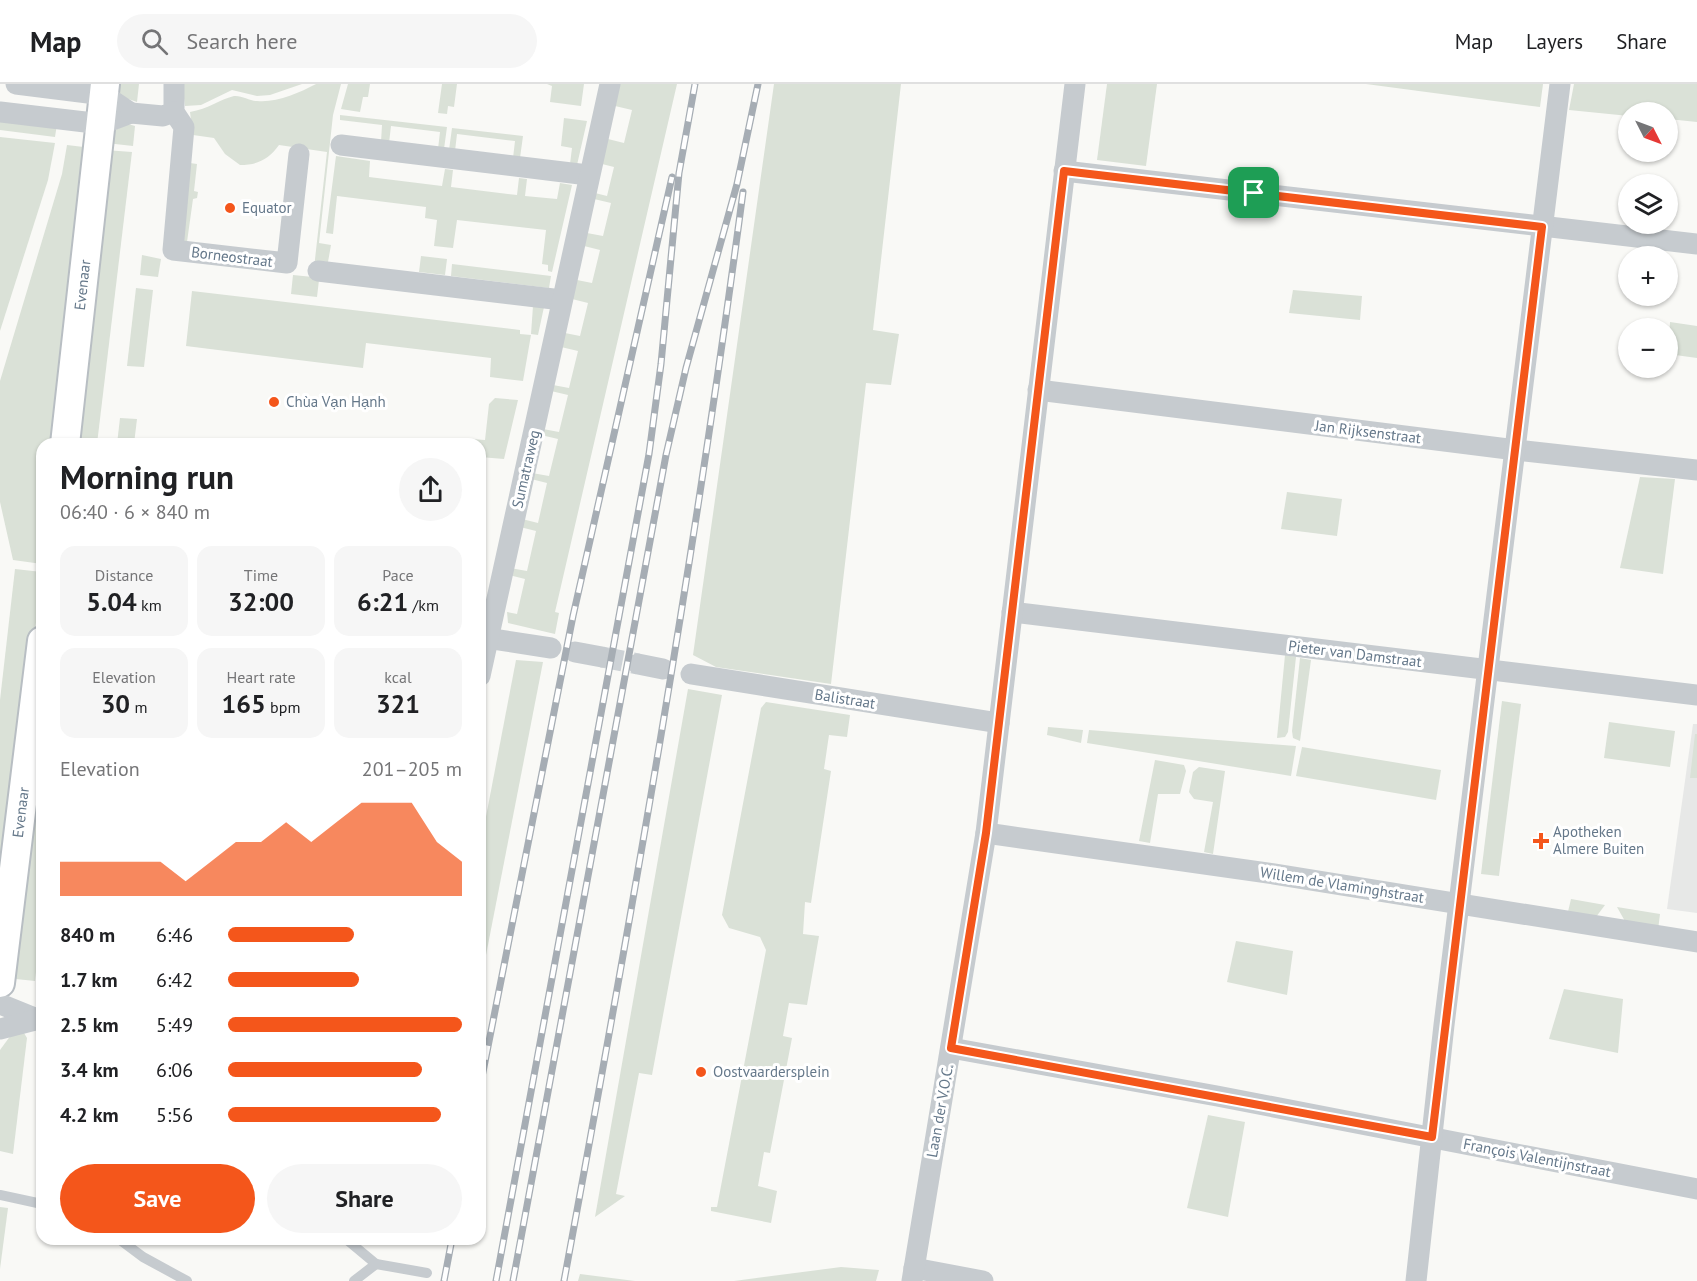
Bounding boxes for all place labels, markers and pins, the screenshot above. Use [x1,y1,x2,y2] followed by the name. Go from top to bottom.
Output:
[1228,167,1279,218] pin
[242,198,292,217] place label: Equator
[223,201,237,215] marker: Equator
[286,392,386,411] place label: Chùa Vạn Hạnh
[267,395,281,409] marker: Chùa Vạn Hạnh
[1553,822,1644,858] place label: Apotheken Almere Buiten
[1534,834,1548,848] marker: Apotheken Almere Buiten
[713,1062,829,1081] place label: Oostvaardersplein
[694,1065,708,1079] marker: Oostvaardersplein

